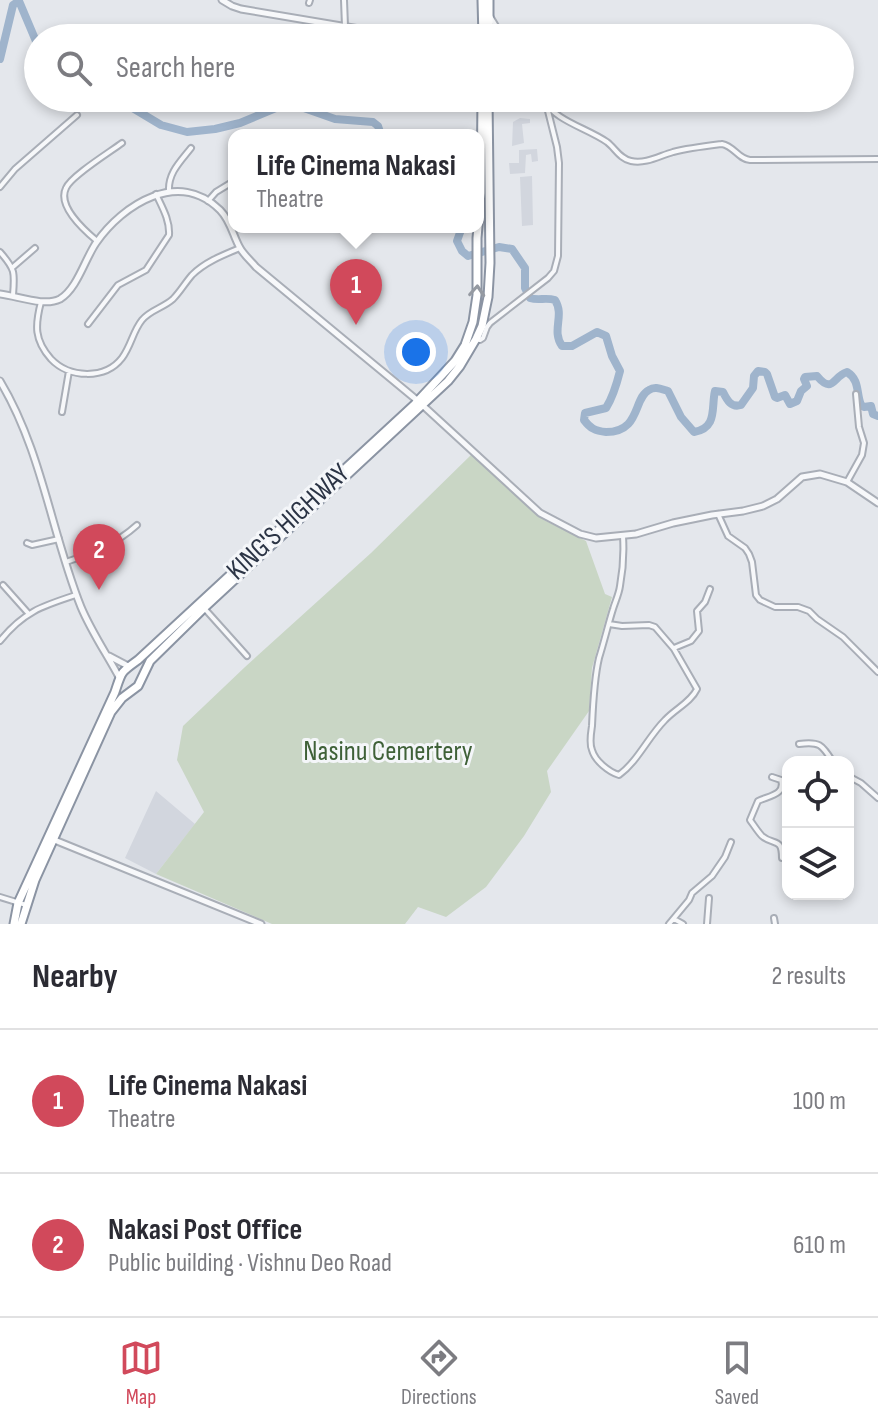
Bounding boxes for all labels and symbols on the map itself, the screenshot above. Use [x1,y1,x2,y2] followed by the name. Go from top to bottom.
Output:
[330,259,382,325] pin: 1
[468,284,485,297] one-way arrow
[396,332,436,372] your location
[220,457,356,587] street label: KING'S HIGHWAY
[73,524,125,590] pin: 2
[303,735,473,768] park label: Nasinu Cemertery

